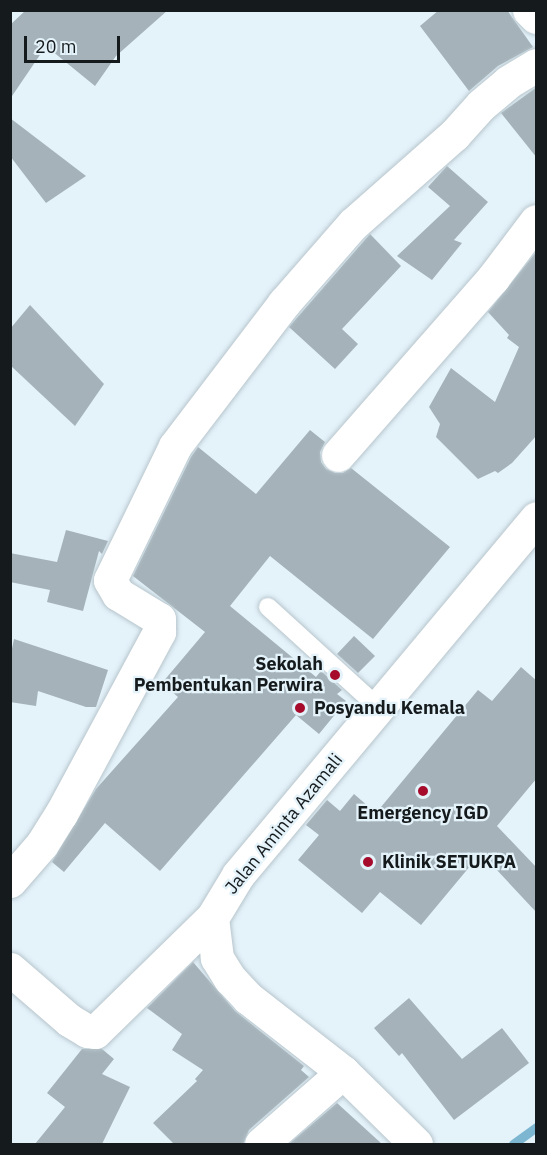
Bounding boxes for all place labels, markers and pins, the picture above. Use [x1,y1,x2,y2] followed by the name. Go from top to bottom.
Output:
[134,654,323,696] place label: Sekolah Pembentukan Perwira
[328,668,342,682] marker: Sekolah Pembentukan Perwira
[314,697,465,719] place label: Posyandu Kemala
[291,699,309,717] marker: Posyandu Kemala
[414,782,432,800] marker: Emergency IGD
[357,802,489,824] place label: Emergency IGD
[382,851,516,873] place label: Klinik SETUKPA
[359,853,377,871] marker: Klinik SETUKPA

